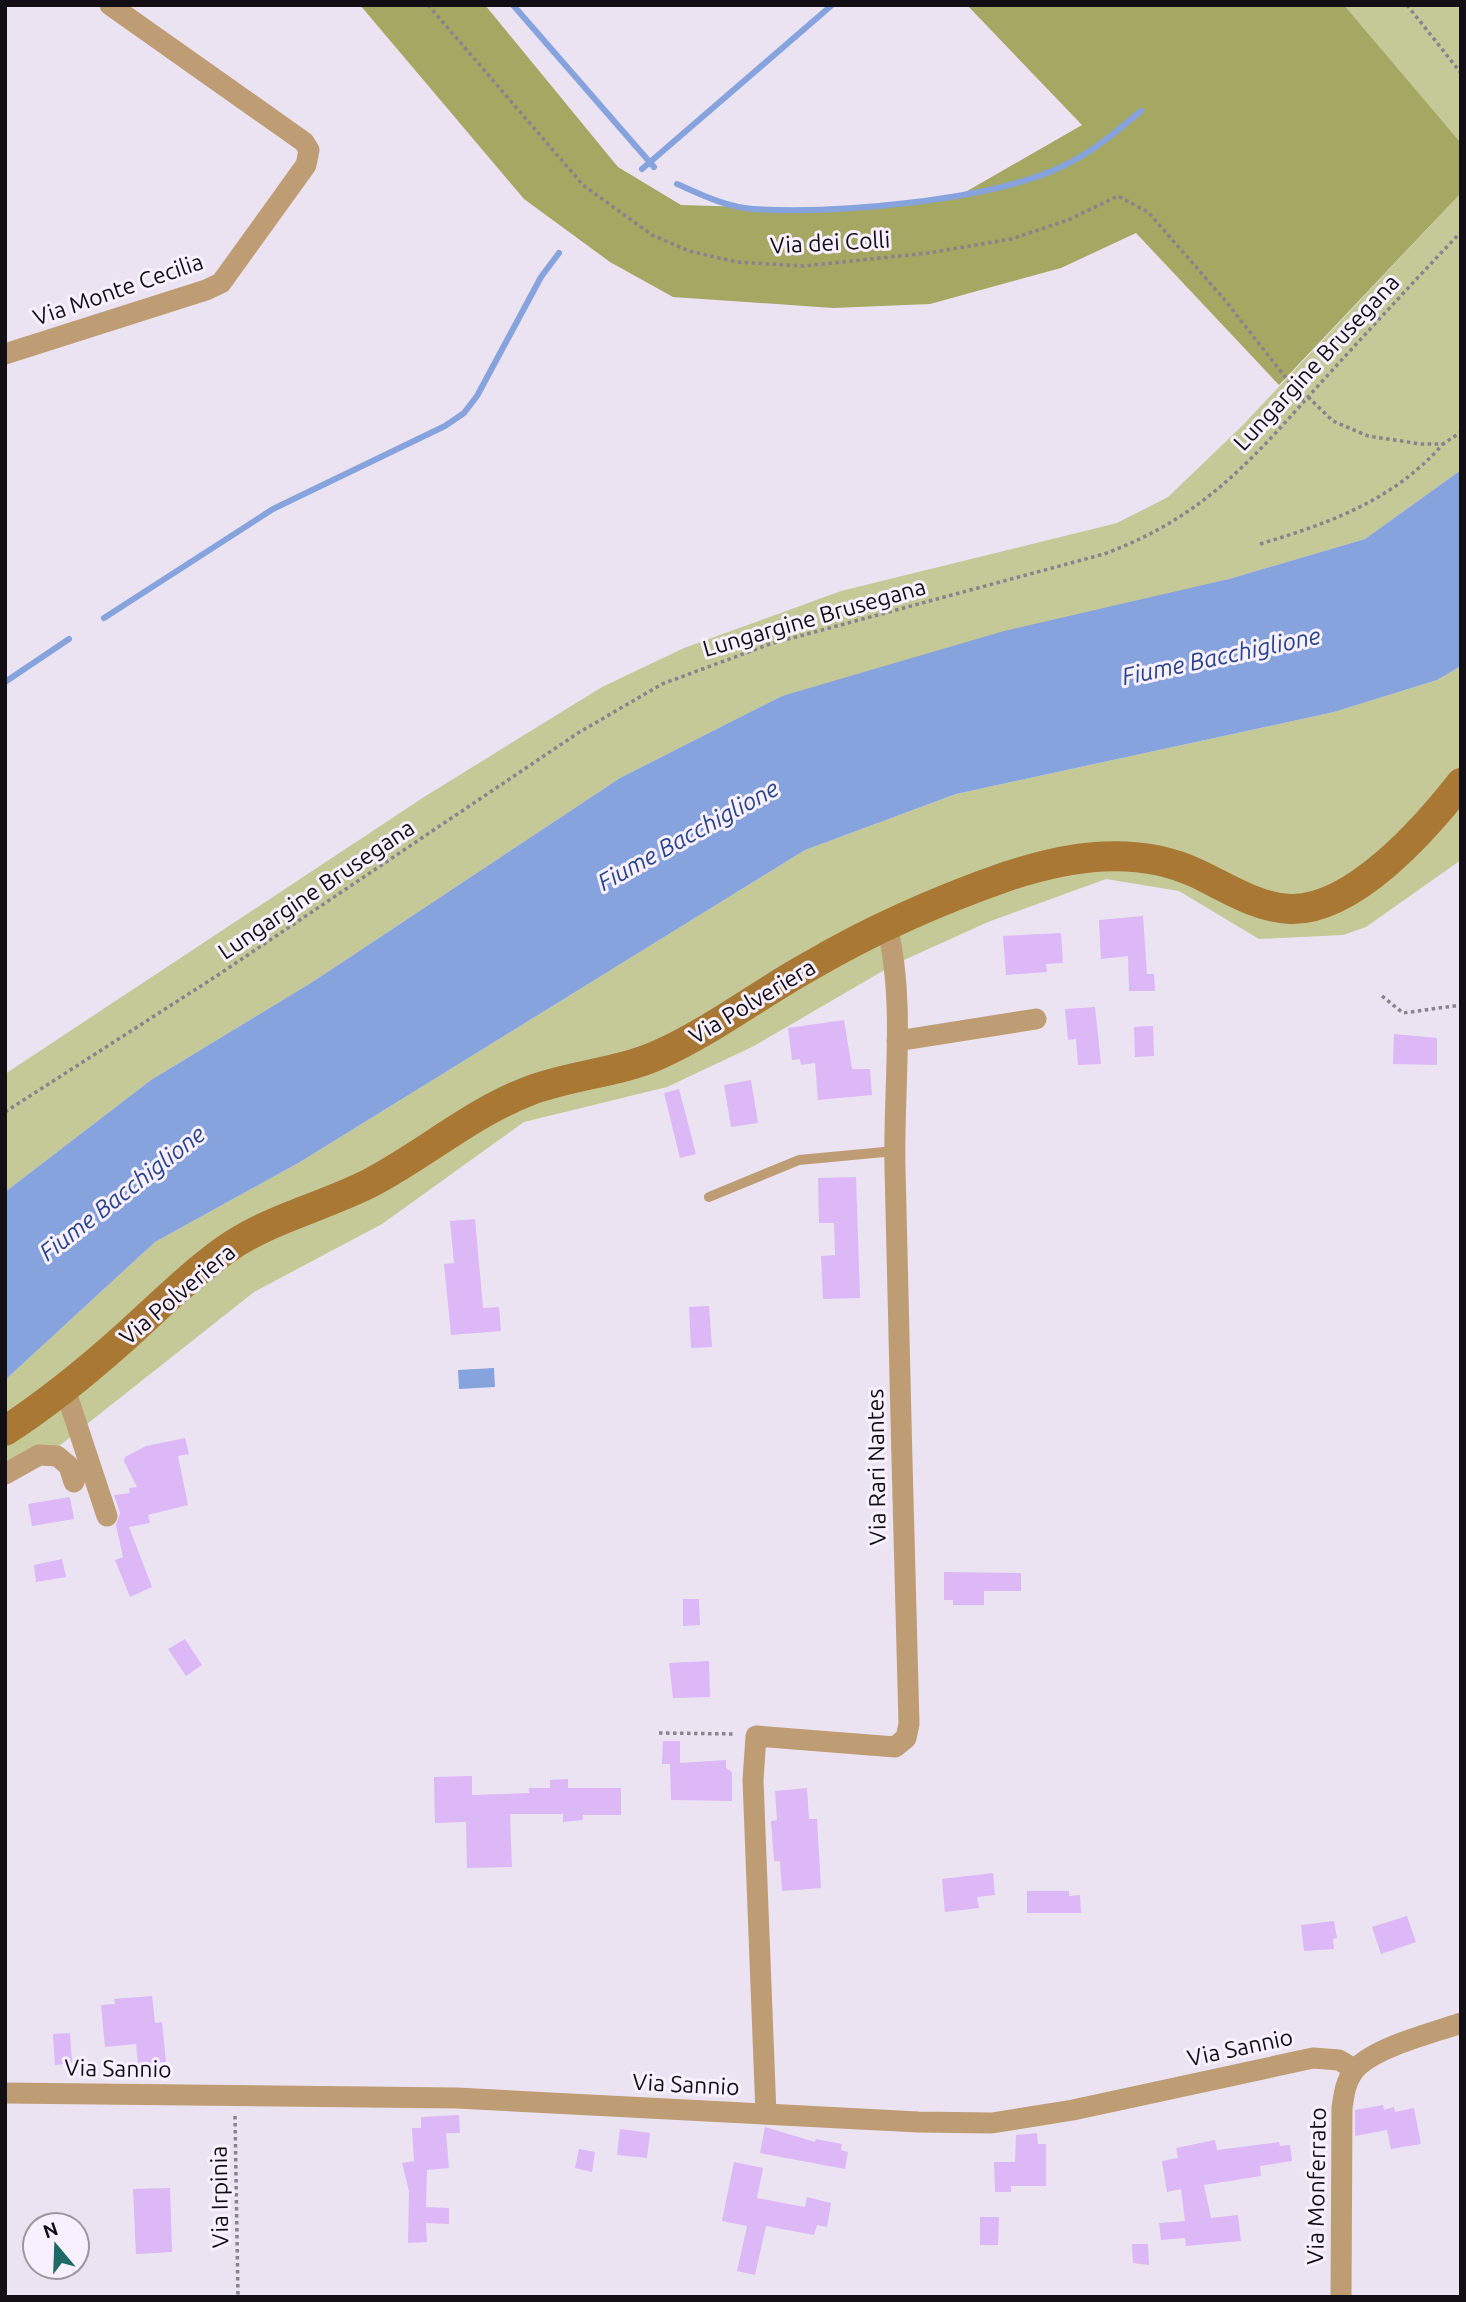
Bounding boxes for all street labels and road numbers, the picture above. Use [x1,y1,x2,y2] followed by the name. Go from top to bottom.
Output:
[769,226,891,258] street label: Via dei Colli
[30,248,206,330] street label: Via Monte Cecilia
[1228,269,1404,455] street label: Lungargine Brusegana
[700,573,928,661] street label: Lungargine Brusegana
[213,814,419,964] street label: Lungargine Brusegana
[685,954,819,1048] street label: Via Polveriera
[114,1239,240,1349] street label: Via Polveriera
[862,1388,890,1546] street label: Via Rari Nantes
[1185,2024,1295,2070] street label: Via Sannio
[64,2055,172,2081] street label: Via Sannio
[632,2069,740,2099] street label: Via Sannio
[1302,2107,1330,2265] street label: Via Monferrato
[206,2146,232,2248] street label: Via Irpinia

